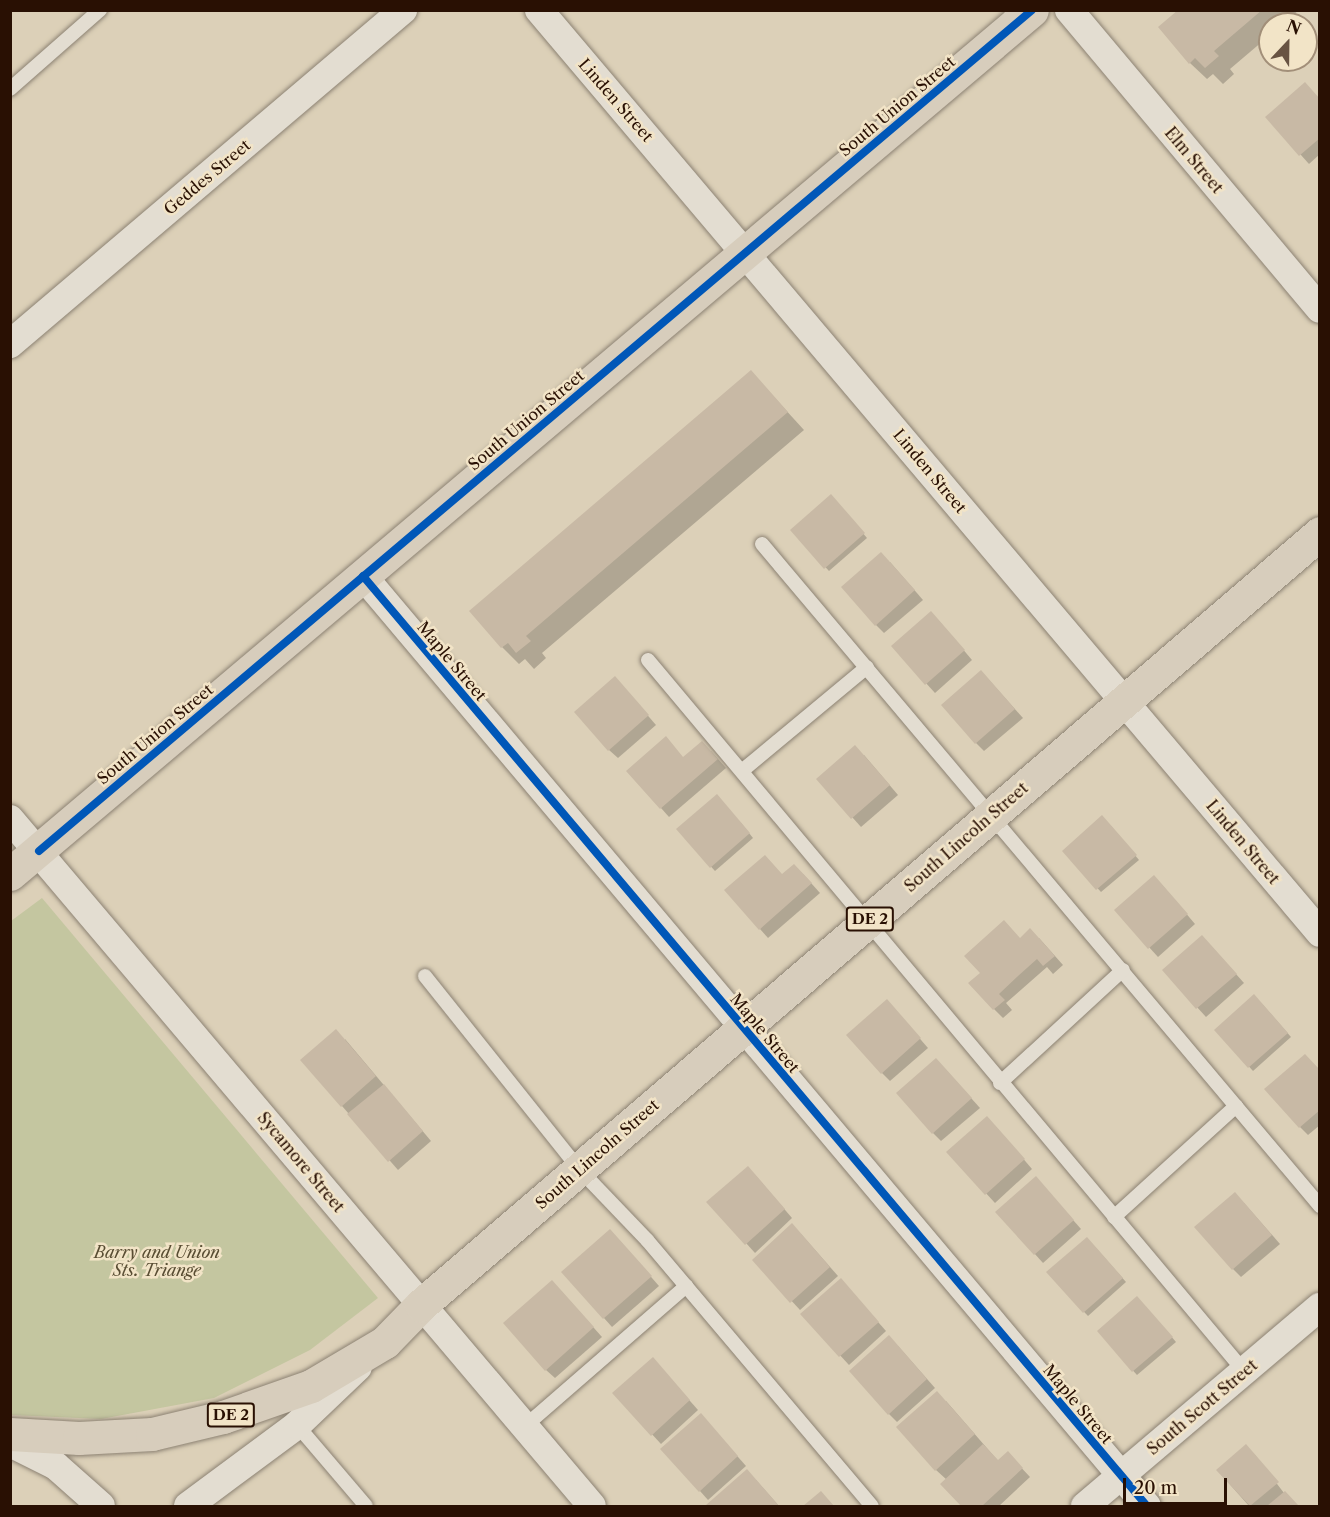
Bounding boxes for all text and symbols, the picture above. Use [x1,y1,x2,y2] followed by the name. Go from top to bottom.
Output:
[1258,12,1318,72] north arrow
[1284,15,1304,39] text: N
[835,52,959,160] street label: South Union Street
[575,55,657,145] street label: Linden Street
[1161,123,1227,197] street label: Elm Street
[160,135,254,219] street label: Geddes Street
[464,366,588,474] street label: South Union Street
[889,425,971,517] street label: Linden Street
[413,617,491,705] street label: Maple Street
[93,680,217,788] street label: South Union Street
[900,778,1032,896] street label: South Lincoln Street
[1202,796,1284,888] street label: Linden Street
[844,907,896,931] road number: DE 2
[726,989,804,1077] street label: Maple Street
[531,1095,663,1213] street label: South Lincoln Street
[254,1108,348,1216] street label: Sycamore Street
[94,1242,220,1280] park label: Barry and Union Sts. Triange
[1143,1355,1261,1459] street label: South Scott Street
[1039,1360,1117,1448] street label: Maple Street
[206,1403,256,1427] road number: DE 2
[1126,1466,1230,1504] scale bar
[1134,1477,1177,1499] text: 20 m

